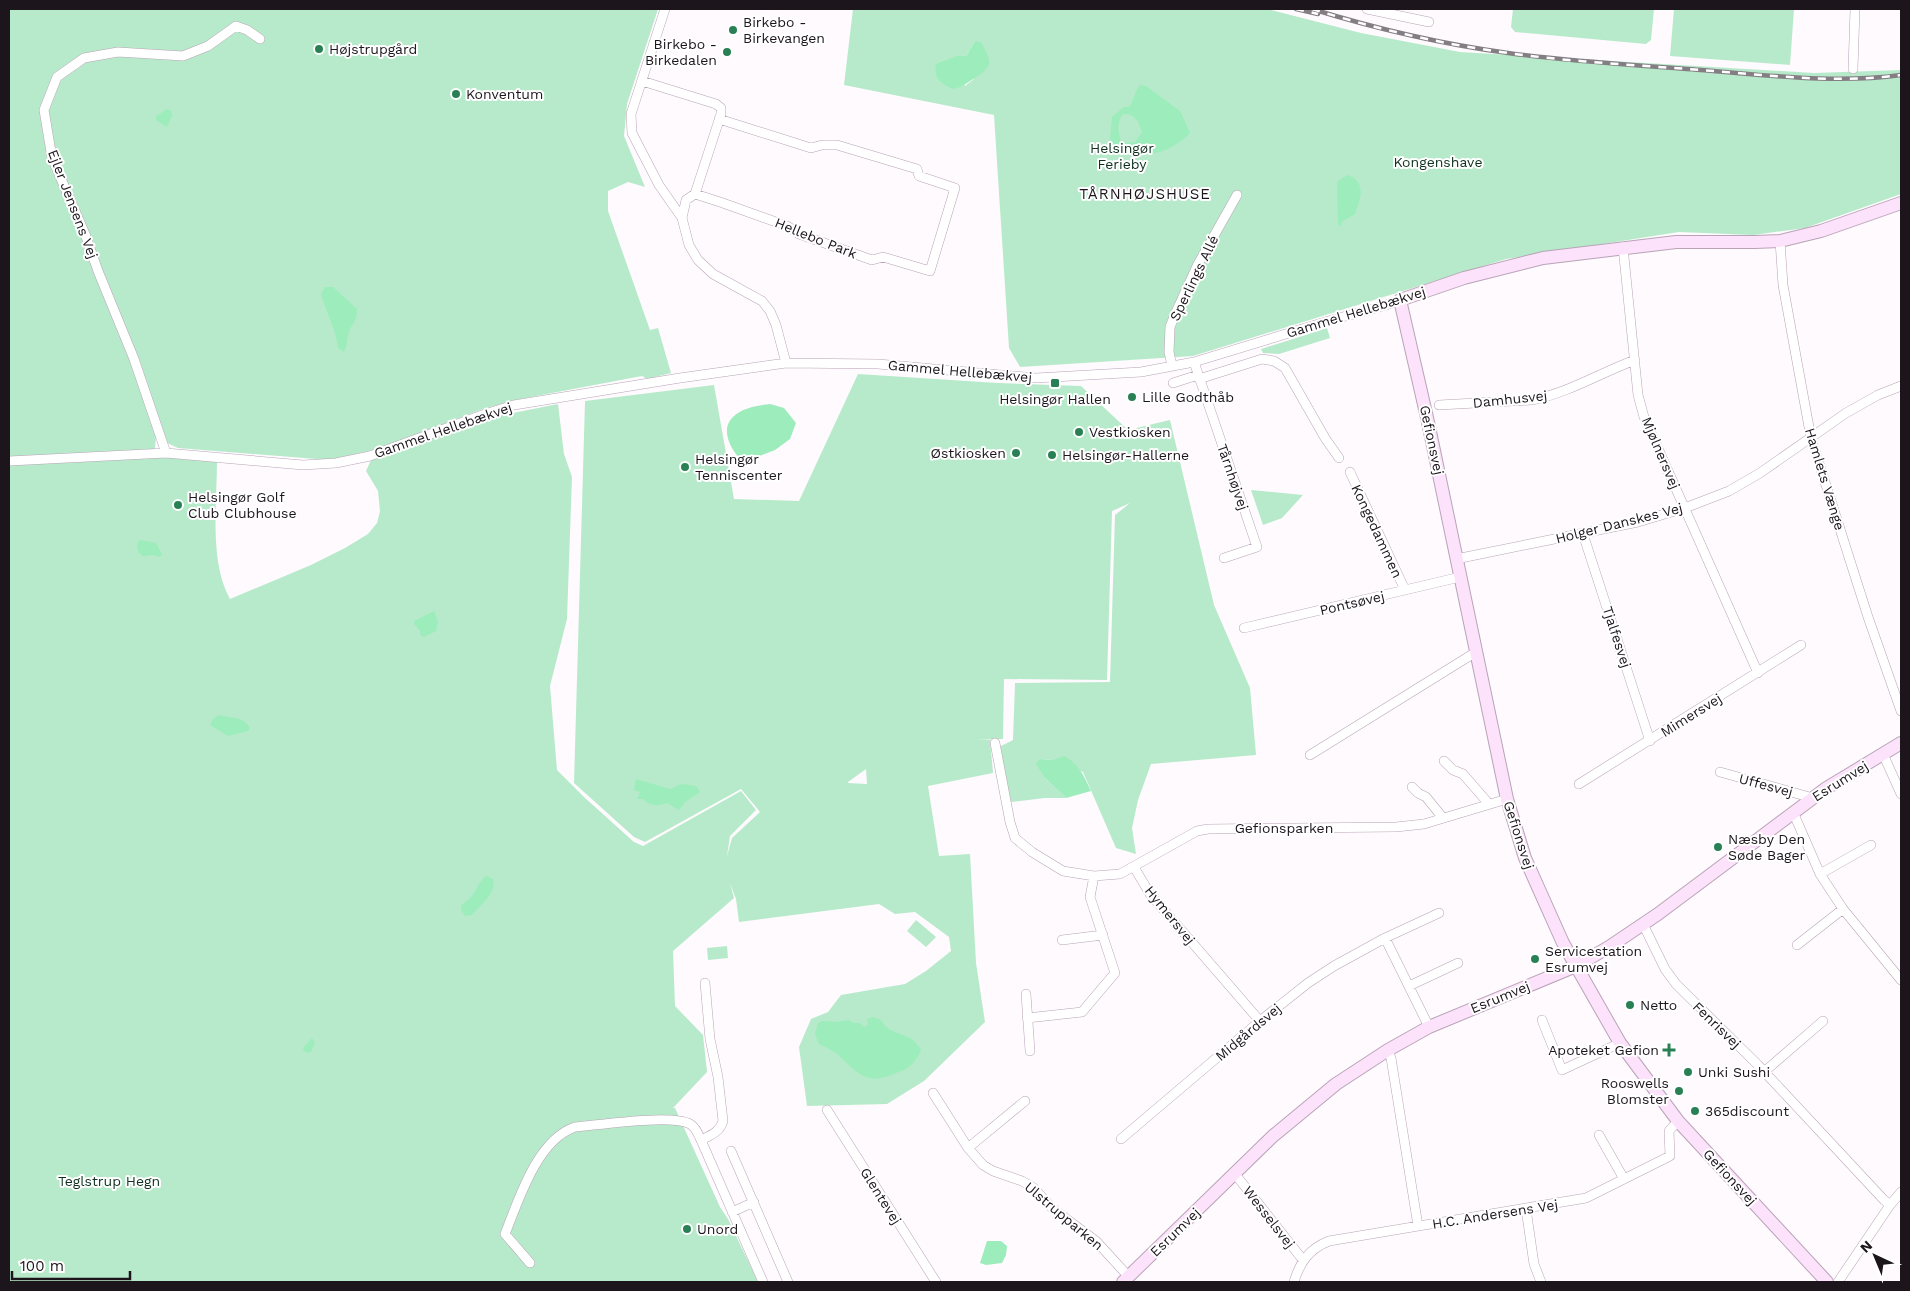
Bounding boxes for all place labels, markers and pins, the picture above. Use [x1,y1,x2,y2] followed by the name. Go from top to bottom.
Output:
[743,14,825,46] place label: Birkebo - Birkevangen
[727,24,739,36] marker: Birkebo - Birkevangen
[645,36,717,68] place label: Birkebo - Birkedalen
[329,41,417,57] place label: Højstrupgård
[313,43,325,55] marker: Højstrupgård
[721,46,733,58] marker: Birkebo - Birkedalen
[466,86,543,102] place label: Konventum
[450,88,462,100] marker: Konventum
[1049,377,1061,389] marker: Helsingør Hallen
[1142,389,1234,405] place label: Lille Godthåb
[999,391,1111,407] place label: Helsingør Hallen
[1126,391,1138,403] marker: Lille Godthåb
[1089,424,1171,440] place label: Vestkiosken
[1073,426,1085,438] marker: Vestkiosken
[930,445,1006,461] place label: Østkiosken
[1010,447,1022,459] marker: Østkiosken
[1062,447,1189,463] place label: Helsingør-Hallerne
[1046,449,1058,461] marker: Helsingør-Hallerne
[695,451,783,483] place label: Helsingør Tenniscenter
[679,461,691,473] marker: Helsingør Tenniscenter
[188,489,297,521] place label: Helsingør Golf Club Clubhouse
[172,499,184,511] marker: Helsingør Golf Club Clubhouse
[1728,831,1806,863] place label: Næsby Den Søde Bager
[1712,841,1724,853] marker: Næsby Den Søde Bager
[1545,943,1642,975] place label: Servicestation Esrumvej
[1529,953,1541,965] marker: Servicestation Esrumvej
[1640,997,1677,1013] place label: Netto
[1624,999,1636,1011] marker: Netto
[1548,1042,1659,1058] place label: Apoteket Gefion
[1663,1044,1675,1056] marker: Apoteket Gefion
[1698,1064,1770,1080] place label: Unki Sushi
[1682,1066,1694,1078] marker: Unki Sushi
[1601,1075,1669,1107] place label: Rooswells Blomster
[1673,1085,1685,1097] marker: Rooswells Blomster
[1705,1103,1789,1119] place label: 365discount
[1689,1105,1701,1117] marker: 365discount
[697,1221,738,1237] place label: Unord
[681,1223,693,1235] marker: Unord

